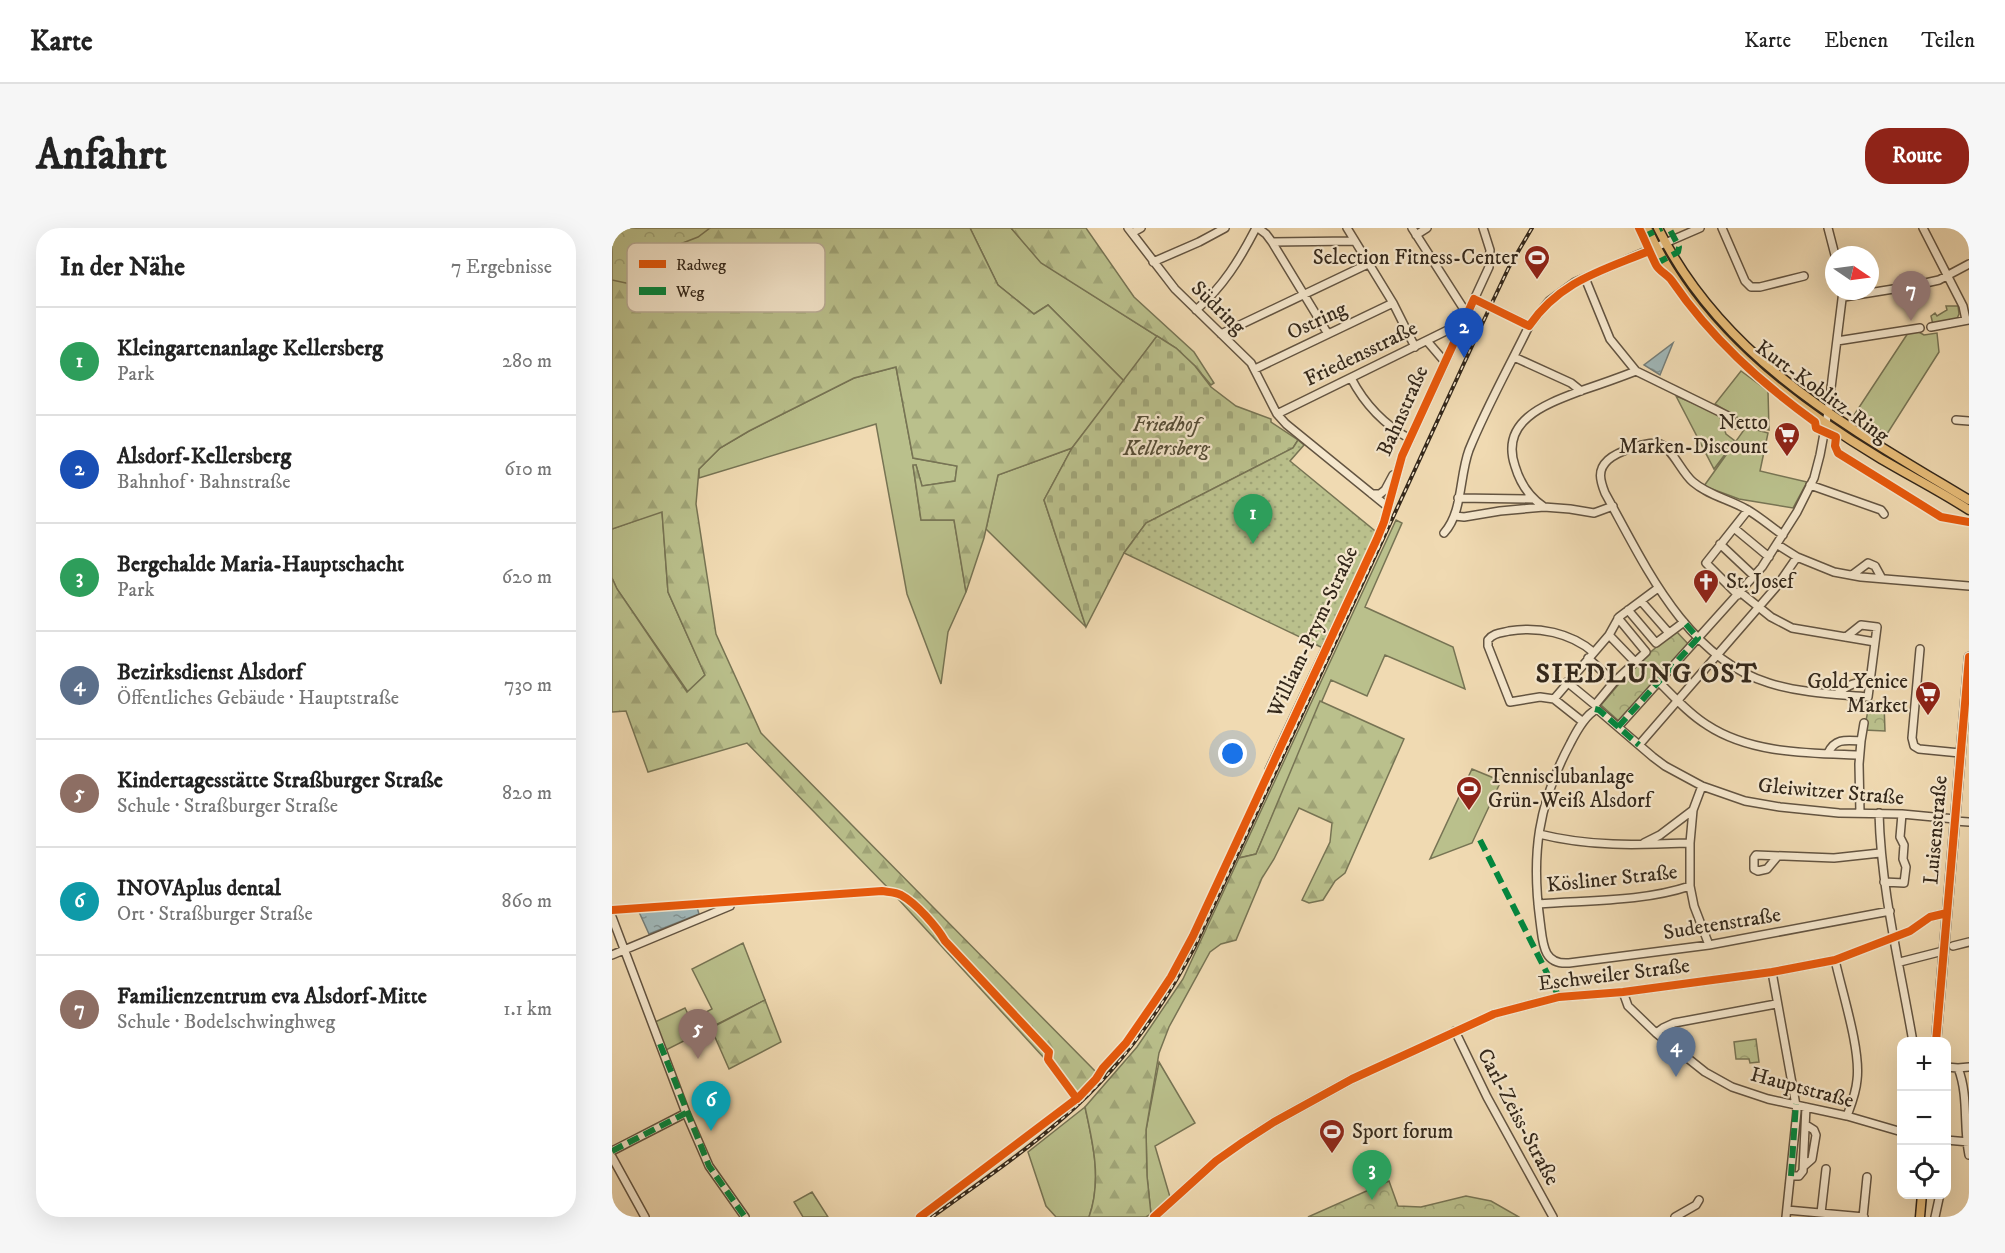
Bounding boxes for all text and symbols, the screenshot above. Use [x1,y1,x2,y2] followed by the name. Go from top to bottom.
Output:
[30,24,93,59] text: Karte
[1744,28,1791,54] text: Karte
[1824,28,1888,54] text: Ebenen
[1921,28,1975,54] text: Teilen
[1865,128,1969,184] button: Route
[36,130,167,182] text: Anfahrt
[627,243,825,312] legend
[1522,243,1552,281] sports icon: Selection Fitness-Center
[1313,245,1518,271] place label: Selection Fitness-Center
[1825,246,1879,300] north arrow
[60,251,185,284] text: In der Nähe
[451,255,552,280] text: 7 Ergebnisse
[676,255,726,275] text: Radweg
[1892,272,1930,321] pin: 7
[1185,276,1251,341] street label: Südring
[675,282,705,302] text: Weg
[1283,296,1352,346] street label: Ostring
[1444,308,1484,358] pin: 2
[1300,315,1422,393] street label: Friedensstraße
[117,335,383,362] text: Kleingartenanlage Kellersberg
[1750,335,1895,450] street label: Kurt-Koblitz-Ring
[76,349,83,374] text: 1
[502,349,552,374] text: 280 m
[117,362,154,387] text: Park
[1372,362,1435,460] street label: Bahnstraße
[1619,410,1768,460] place label: Netto Marken-Discount
[1122,412,1210,462] park label: Friedhof Kellersberg
[1772,420,1802,458] supermarket icon: Netto Marken-Discount
[117,443,291,470] text: Alsdorf-Kellersberg
[75,457,84,482] text: 2
[504,457,552,482] text: 610 m
[117,470,290,495] text: Bahnhof · Bahnstraße
[1234,494,1272,544] pin: 1
[1261,542,1364,723] street label: William-Prym-Straße
[117,551,404,578] text: Bergehalde Maria-Hauptschacht
[76,565,83,590] text: 3
[502,565,552,590] text: 620 m
[1691,567,1721,605] church icon: St. Josef
[1726,569,1797,595] place label: St. Josef
[117,578,154,603] text: Park
[1536,657,1758,691] district label: SIEDLUNG OST
[117,659,303,686] text: Bezirksdienst Alsdorf
[1807,669,1908,719] place label: Gold Yenice Market
[74,673,85,698] text: 4
[504,673,552,698] text: 730 m
[1913,679,1943,717] supermarket icon: Gold Yenice Market
[117,686,399,711] text: Öffentliches Gebäude · Hauptstraße
[1218,739,1247,768] your location
[1488,764,1655,814] place label: Tennisclubanlage Grün-Weiß Alsdorf
[117,767,443,794] text: Kindertagesstätte Straßburger Straße
[1757,773,1905,811] street label: Gleiwitzer Straße
[1454,774,1484,812] sports icon: Tennisclubanlage Grün-Weiß Alsdorf
[1918,774,1954,886] street label: Luisenstraße
[75,781,84,806] text: 5
[502,781,552,806] text: 820 m
[117,794,338,819] text: Schule · Straßburger Straße
[1545,859,1679,899] street label: Kösliner Straße
[117,875,281,902] text: INOVAplus dental
[74,889,85,914] text: 6
[502,889,552,914] text: 860 m
[117,902,313,927] text: Ort · Straßburger Straße
[1661,902,1783,946] street label: Sudetenstraße
[1537,953,1692,997] street label: Eschweiler Straße
[117,983,427,1010] text: Familienzentrum eva Alsdorf-Mitte
[74,997,85,1022] text: 7
[503,997,552,1022] text: 1.1 km
[117,1010,335,1035] text: Schule · Bodelschwinghweg
[678,1010,718,1059] pin: 5
[1656,1028,1696,1077] pin: 4
[1897,1037,1951,1199] map controls
[1897,1037,1951,1091] button: +
[1471,1044,1565,1190] street label: Carl-Zeiss-Straße
[1748,1062,1857,1114] street label: Hauptstraße
[692,1082,730,1131] pin: 6
[1897,1091,1951,1145] button: −
[1317,1117,1347,1155] sports icon: Sport forum
[1352,1119,1453,1145] place label: Sport forum
[1897,1145,1951,1199] button: locate
[1352,1150,1392,1200] pin: 3

